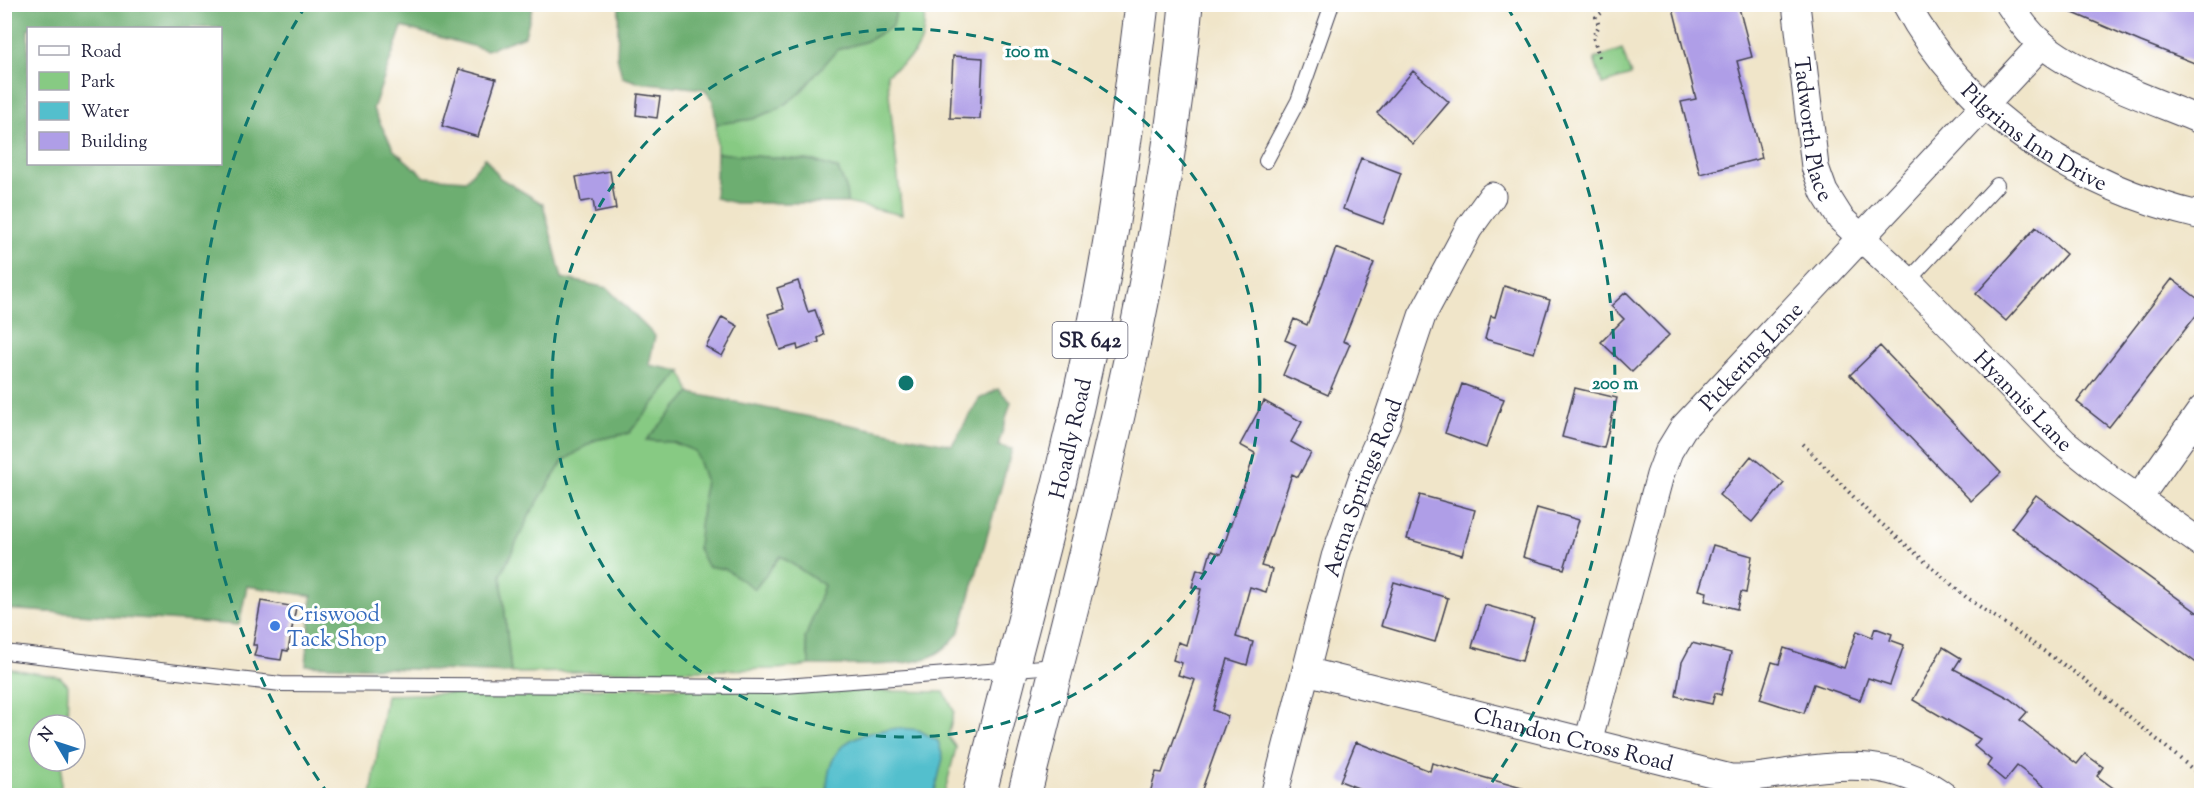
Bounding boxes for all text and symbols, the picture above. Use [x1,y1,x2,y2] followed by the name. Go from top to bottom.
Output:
[27,27,222,165] legend
[81,40,121,66] text: Road
[1005,40,1049,66] text: 100 m
[1783,55,1839,209] street label: Tadworth Place
[81,70,116,96] text: Park
[1952,77,2112,201] street label: Pilgrims Inn Drive
[81,100,130,126] text: Water
[81,130,147,156] text: Building
[1694,296,1812,420] street label: Pickering Lane
[1052,322,1128,358] road number: SR 642
[1965,344,2078,461] street label: Hyannis Lane
[1592,372,1638,398] text: 200 m
[896,373,916,393] centre of rings
[1043,376,1102,503] street label: Hoadly Road
[1317,395,1412,581] street label: Aetna Springs Road
[287,600,387,657] place label: Criswood Tack Shop
[268,619,282,633] marker: Criswood Tack Shop
[1470,701,1676,782] street label: Chandon Cross Road
[27,713,87,773] north arrow
[34,723,60,747] text: N

